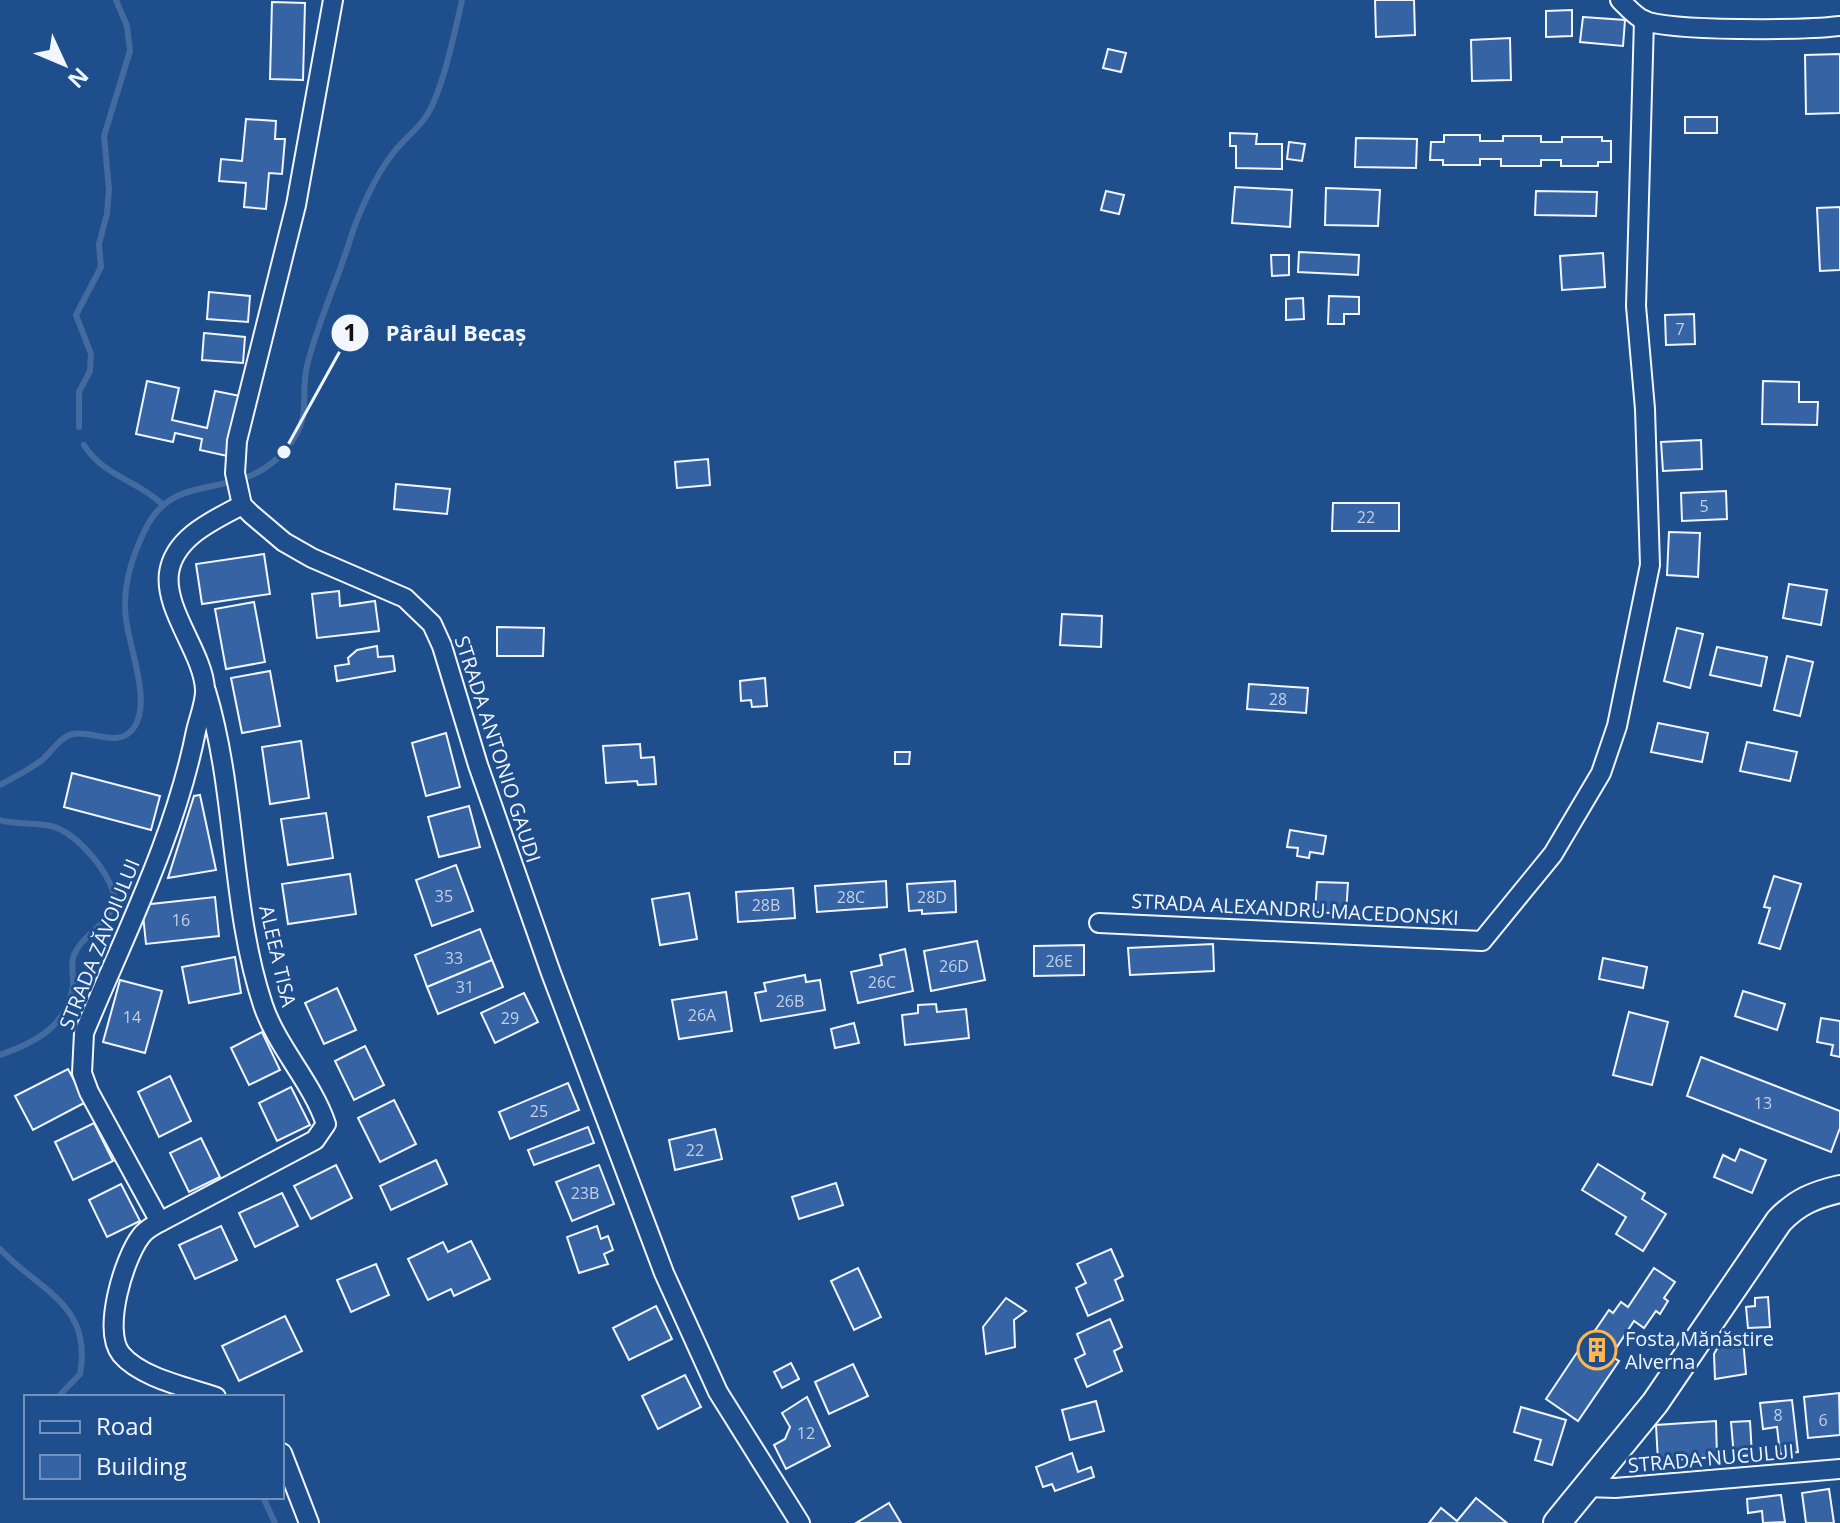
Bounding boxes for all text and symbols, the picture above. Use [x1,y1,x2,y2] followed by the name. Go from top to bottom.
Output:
[24,24,104,104] north arrow
[62,62,96,95] text: N
[330,310,543,356] callout: Pârâul Becaș
[343,315,357,348] text: 1
[386,317,526,347] text: Pârâul Becaș
[1675,318,1685,340] house number: 7
[1699,495,1709,517] house number: 5
[1357,506,1375,528] house number: 22
[449,632,547,866] street label: STRADA ANTONIO GAUDI
[1269,688,1287,710] house number: 28
[52,855,146,1033] street label: STRADA ZĂVOIULUI
[435,885,453,907] house number: 35
[837,886,865,908] house number: 28C
[917,886,947,908] house number: 28D
[1131,887,1459,931] street label: STRADA ALEXANDRU MACEDONSKI
[752,894,780,916] house number: 28B
[253,903,303,1010] street label: ALEEA TISA
[172,909,190,931] house number: 16
[445,947,463,969] house number: 33
[1045,950,1073,972] house number: 26E
[939,955,969,977] house number: 26D
[868,971,896,993] house number: 26C
[456,976,474,998] house number: 31
[776,990,804,1012] house number: 26B
[688,1004,717,1026] house number: 26A
[123,1006,141,1028] house number: 14
[501,1007,519,1029] house number: 29
[1754,1092,1772,1114] house number: 13
[530,1100,548,1122] house number: 25
[686,1139,704,1161] house number: 22
[571,1182,599,1204] house number: 23B
[1625,1325,1774,1375] place label: Fosta Mănăstire Alverna
[1576,1329,1618,1371] building icon: Fosta Mănăstire Alverna
[24,1395,284,1499] legend
[1773,1404,1783,1426] house number: 8
[96,1409,153,1442] text: Road
[1818,1409,1828,1431] house number: 6
[797,1422,815,1444] house number: 12
[1627,1437,1795,1479] street label: STRADA NUCULUI
[96,1449,187,1482] text: Building

